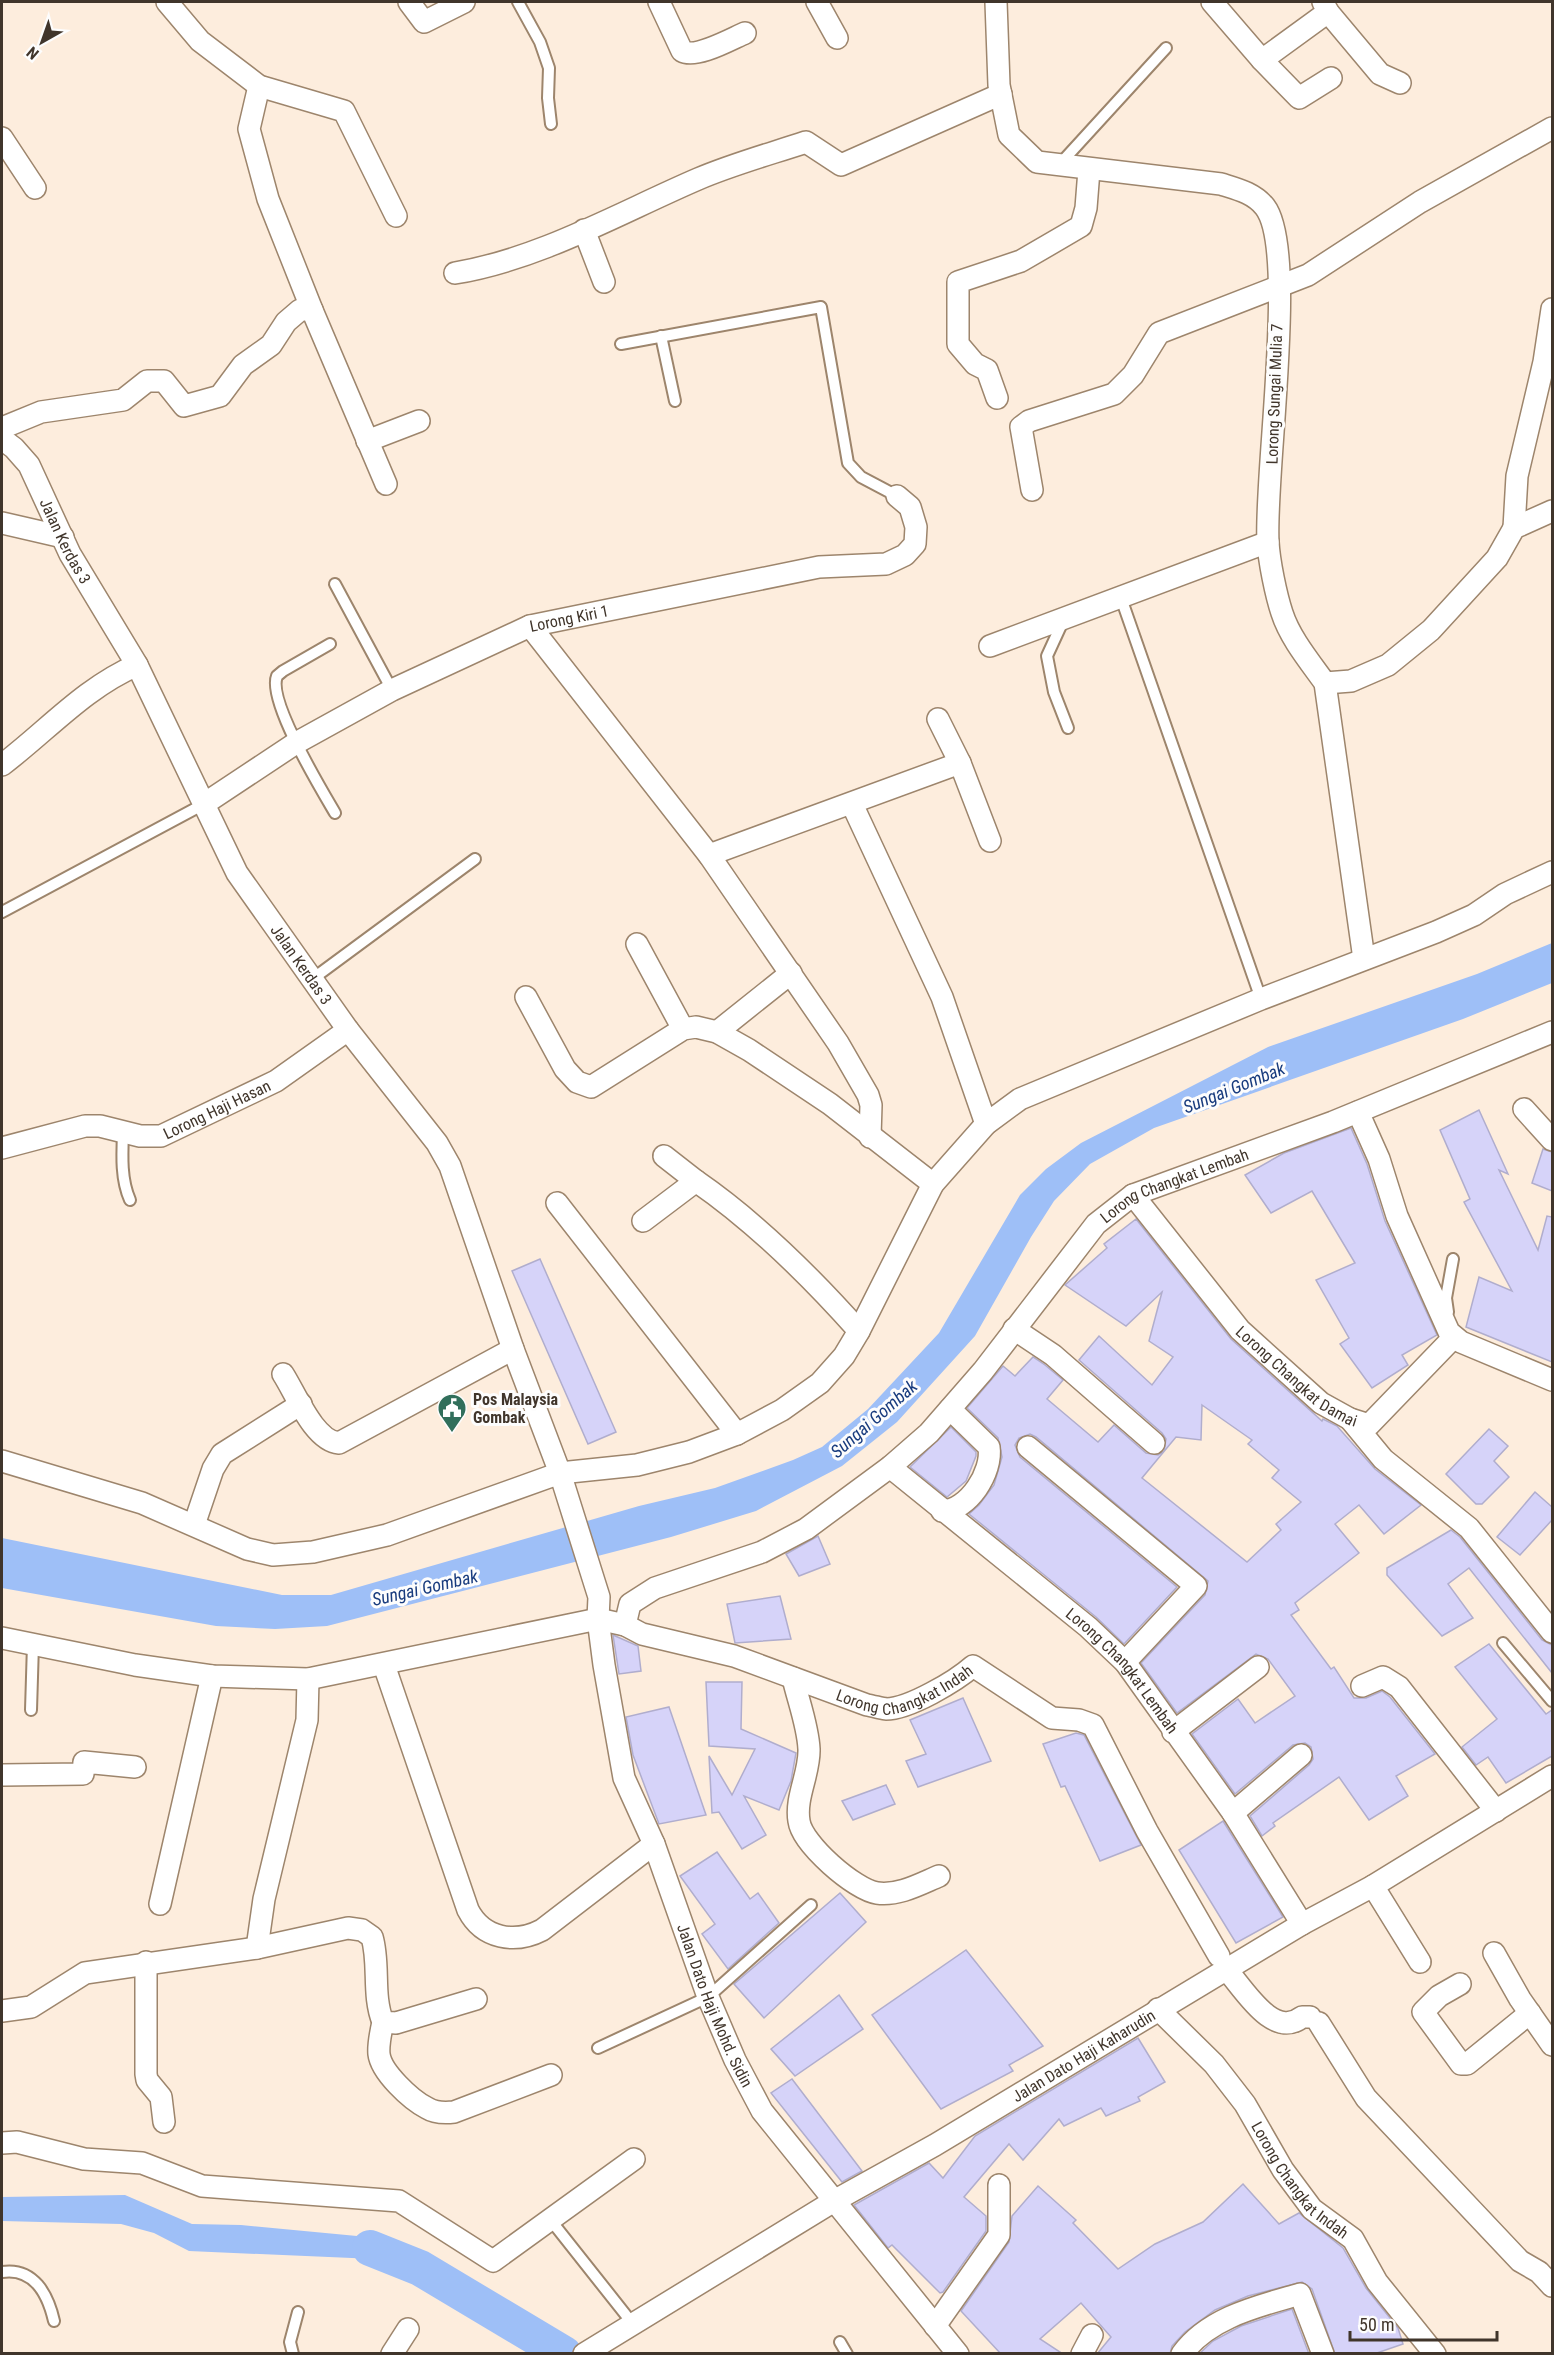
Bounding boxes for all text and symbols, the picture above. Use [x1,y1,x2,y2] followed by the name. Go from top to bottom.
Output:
[12,12,72,72] north arrow
[23,43,43,64] text: N
[1263,323,1286,465] street label: Lorong Sungai Mulia 7
[36,495,95,587] street label: Jalan Kerdas 3
[528,601,610,636] street label: Lorong Kiri 1
[266,921,336,1008] street label: Jalan Kerdas 3
[1180,1057,1289,1118] water label: Sungai Gombak
[160,1076,274,1143] street label: Lorong Haji Hasan
[1096,1145,1251,1227] street label: Lorong Changkat Lembah
[1232,1322,1360,1431] street label: Lorong Changkat Damai
[826,1374,922,1462] water label: Sungai Gombak
[473,1390,558,1427] place label: Pos Malaysia Gombak
[436,1392,468,1434] public building icon: Pos Malaysia Gombak
[370,1565,481,1610] water label: Sungai Gombak
[1062,1604,1182,1737] street label: Lorong Changkat Lembah
[833,1661,977,1719] street label: Lorong Changkat Indah
[673,1921,757,2090] street label: Jalan Dato Haji Mohd. Sidin
[1009,2006,1159,2106] street label: Jalan Dato Haji Kaharudin
[1247,2118,1352,2243] street label: Lorong Changkat Indah
[1350,2304,1497,2342] scale bar
[1359,2314,1394,2335] text: 50 m

